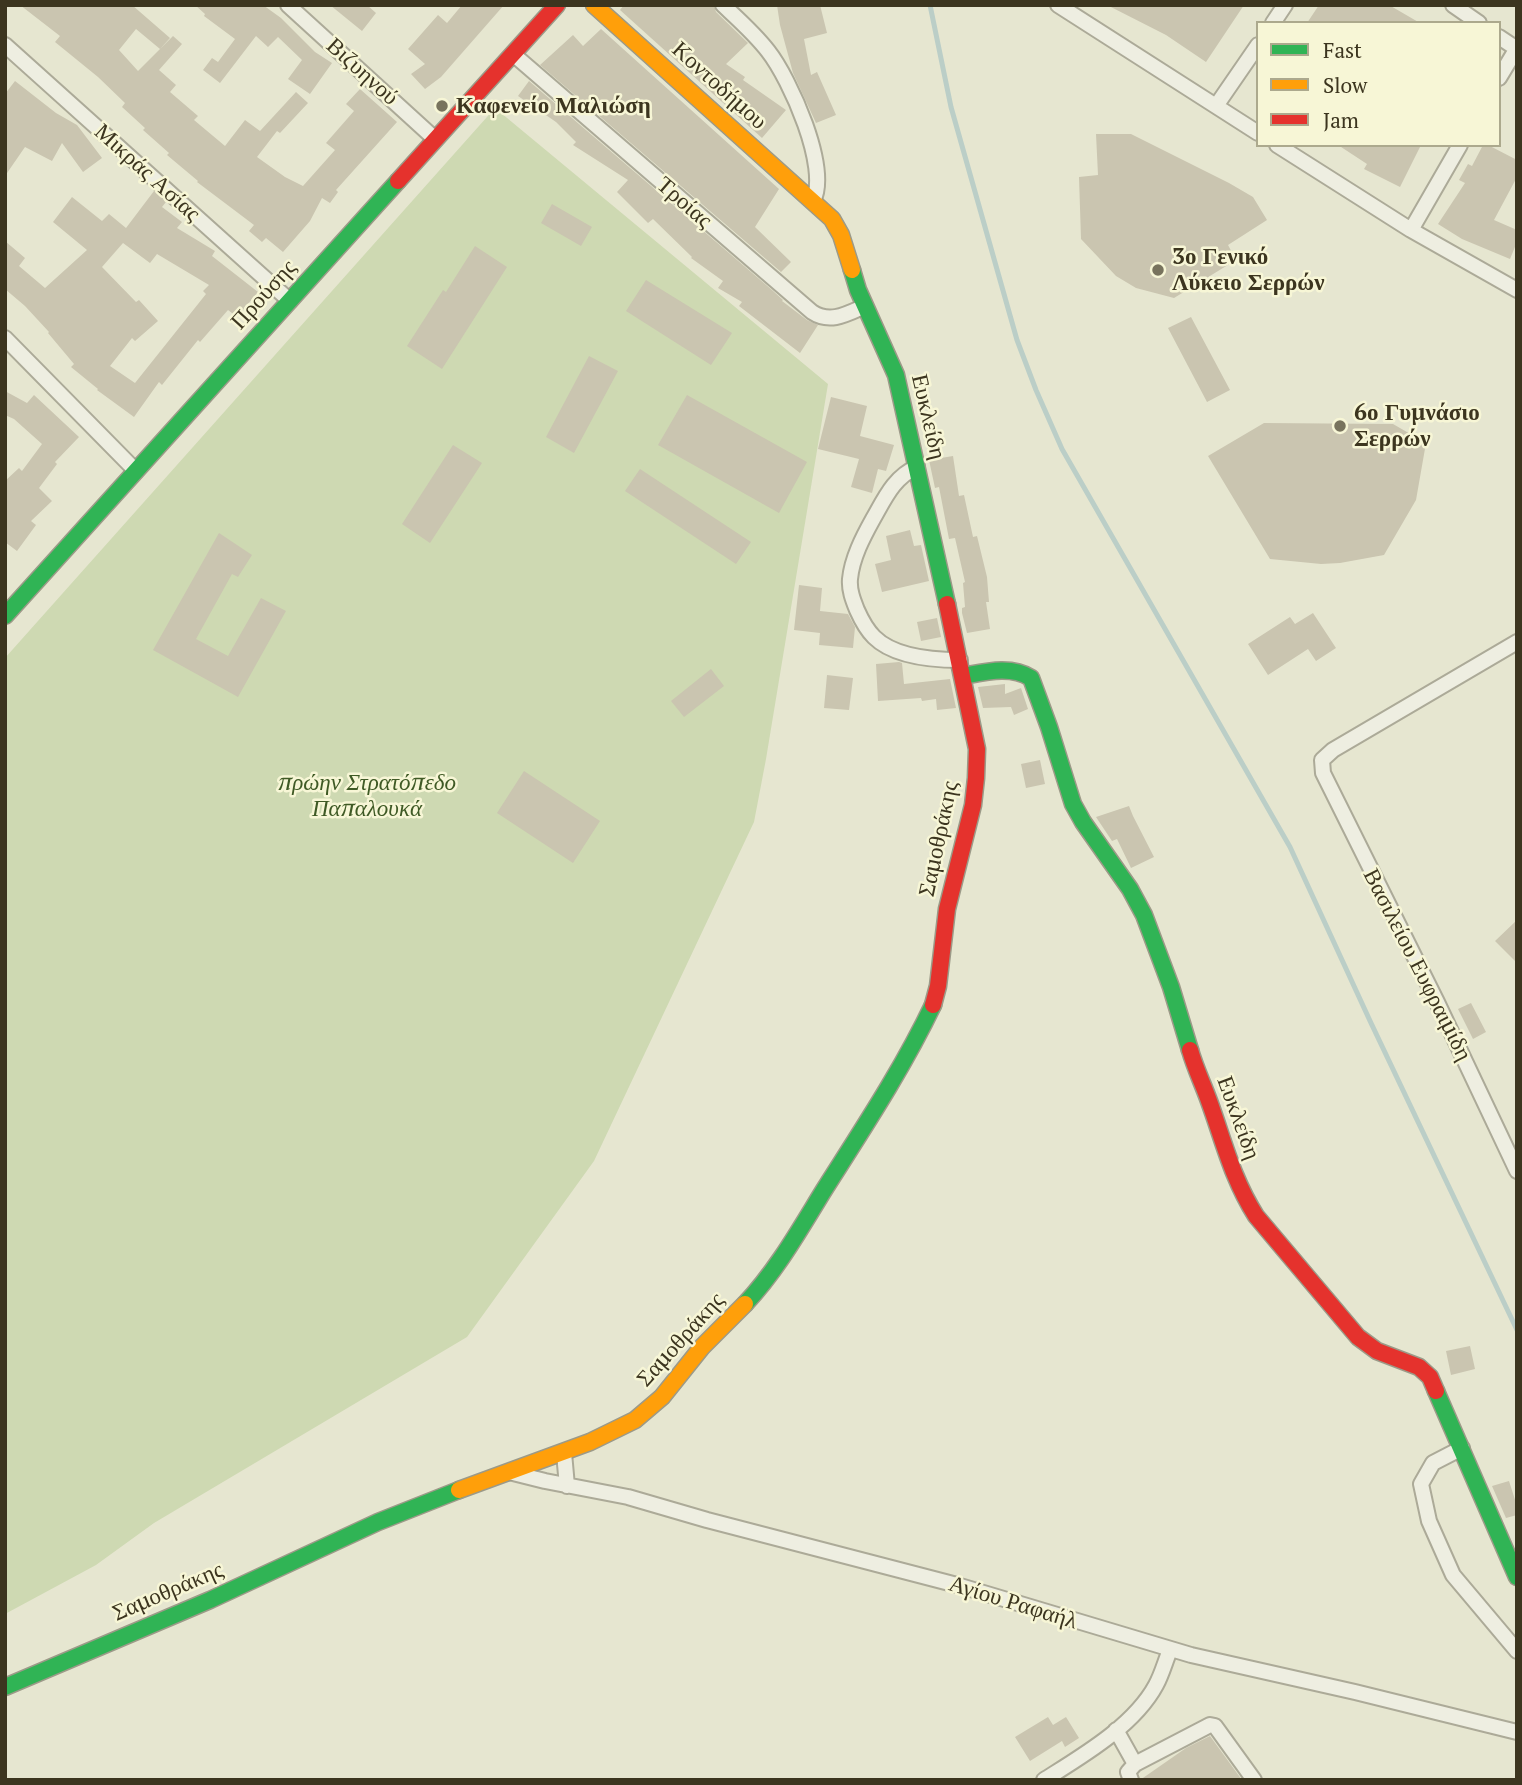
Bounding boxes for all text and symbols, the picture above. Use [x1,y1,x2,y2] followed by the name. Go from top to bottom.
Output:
[1256,21,1501,147] legend
[320,32,404,112] street label: Βιζυηνού
[666,36,772,136] street label: Κοντοδήμου
[1323,36,1362,64] text: Fast
[1323,71,1367,99] text: Slow
[456,92,651,120] place label: Καφενείο Μαλιώση
[434,98,450,114] marker: Καφενείο Μαλιώση
[1323,106,1359,134] text: Jam
[88,118,206,228] street label: Μικράς Ασίας
[651,171,717,235] street label: Τροίας
[1172,243,1324,297] place label: 3ο Γενικό Λύκειο Σερρών
[225,254,303,336] street label: Προύσης
[1150,262,1166,278] marker: 3ο Γενικό Λύκειο Σερρών
[905,372,951,462] street label: Ευκλείδη
[1354,399,1480,453] place label: 6ο Γυμνάσιο Σερρών
[1332,418,1348,434] marker: 6ο Γυμνάσιο Σερρών
[278,769,456,823] park label: πρώην Στρατόπεδο Παπαλουκά
[913,779,965,899] street label: Σαμοθράκης
[1357,864,1477,1066] street label: Βασιλείου Ευφραιμίδη
[1210,1072,1266,1164] street label: Ευκλείδη
[631,1287,731,1393] street label: Σαμοθράκης
[109,1556,227,1628] street label: Σαμοθράκης
[945,1570,1081,1636] street label: Αγίου Ραφαήλ

